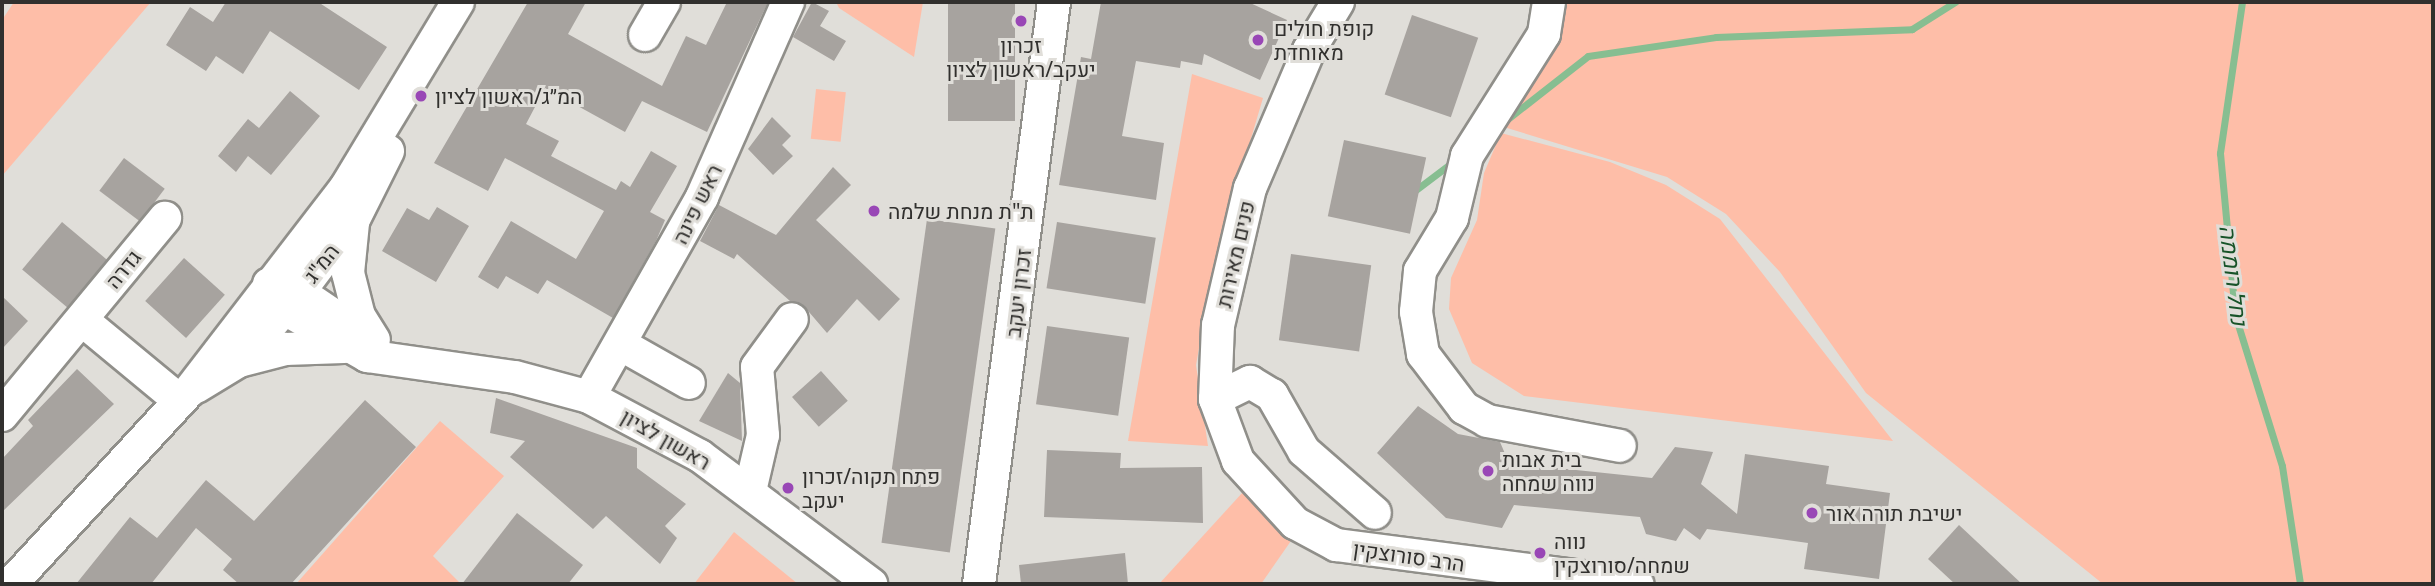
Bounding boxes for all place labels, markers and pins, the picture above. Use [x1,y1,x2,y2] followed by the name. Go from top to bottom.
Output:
[1013,13,1029,29] marker: זכרון יעקב/ראשון לציון
[1274,15,1374,65] place label: קופת חולים מאוחדת
[1248,30,1268,50] marker: קופת חולים מאוחדת
[946,32,1096,82] place label: זכרון יעקב/ראשון לציון
[435,83,582,109] place label: המ״ג/ראשון לציון
[413,88,429,104] marker: המ״ג/ראשון לציון
[888,198,1034,224] place label: ת"ת מנחת שלמה
[866,203,882,219] marker: ת"ת מנחת שלמה
[1502,446,1595,496] place label: בית אבות נווה שמחה
[802,463,940,513] place label: פתח תקוה/זכרון יעקב
[1480,463,1496,479] marker: בית אבות נווה שמחה
[780,480,796,496] marker: פתח תקוה/זכרון יעקב
[1826,500,1962,526] place label: ישיבת תורה אור
[1804,505,1820,521] marker: ישיבת תורה אור
[1554,528,1690,578] place label: נווה שמחה/סורוצקין
[1532,545,1548,561] marker: נווה שמחה/סורוצקין

